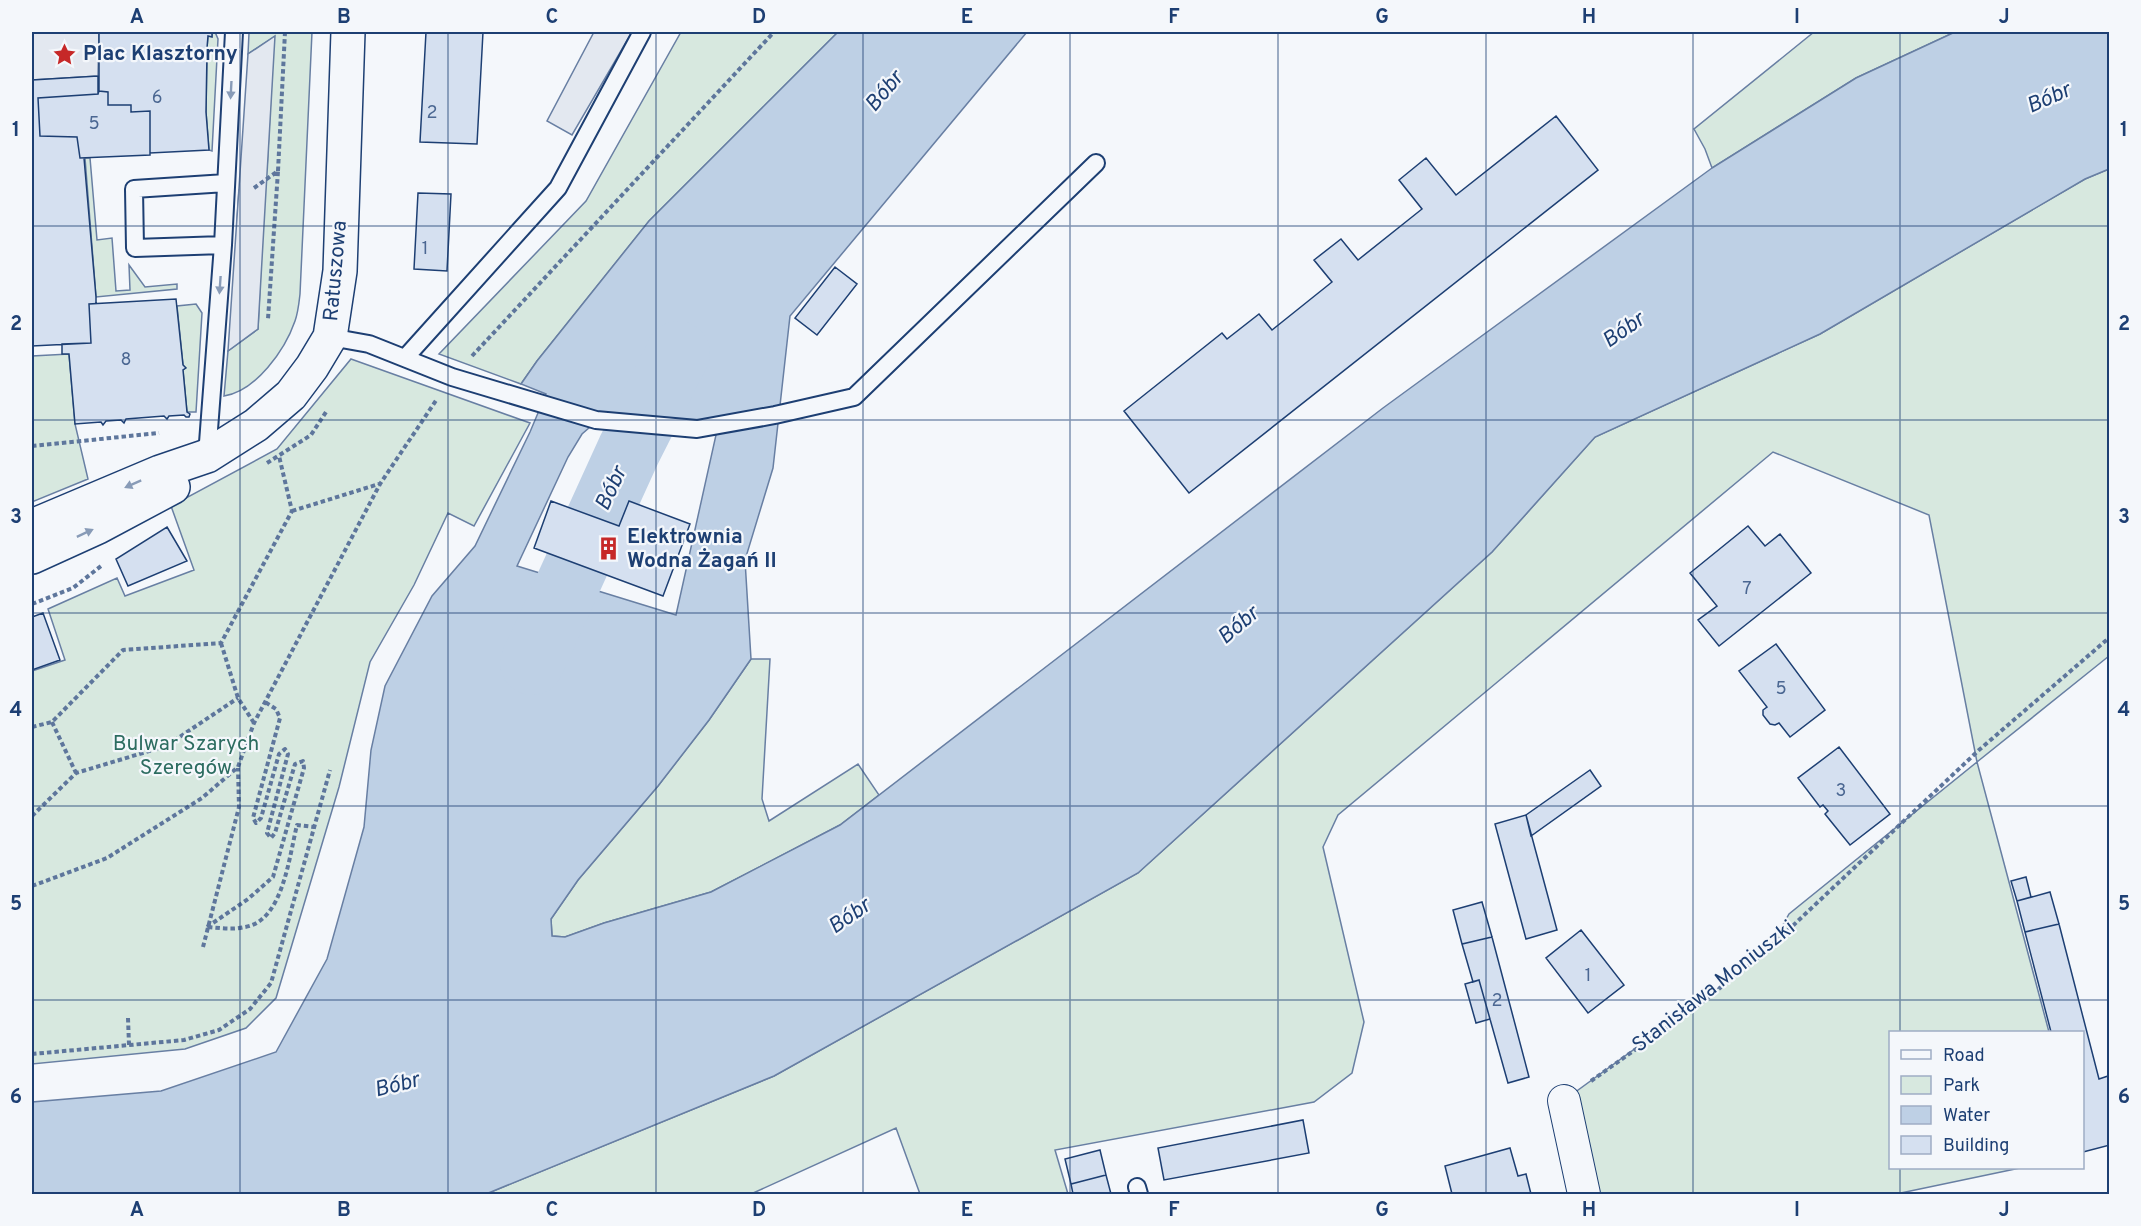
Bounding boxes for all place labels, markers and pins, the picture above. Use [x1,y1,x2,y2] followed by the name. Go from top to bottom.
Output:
[52,41,78,67] place icon: Plac Klasztorny
[83,41,238,68] place label: Plac Klasztorny
[627,524,777,575] place label: Elektrownia Wodna Żagań II
[596,536,622,562] building icon: Elektrownia Wodna Żagań II

